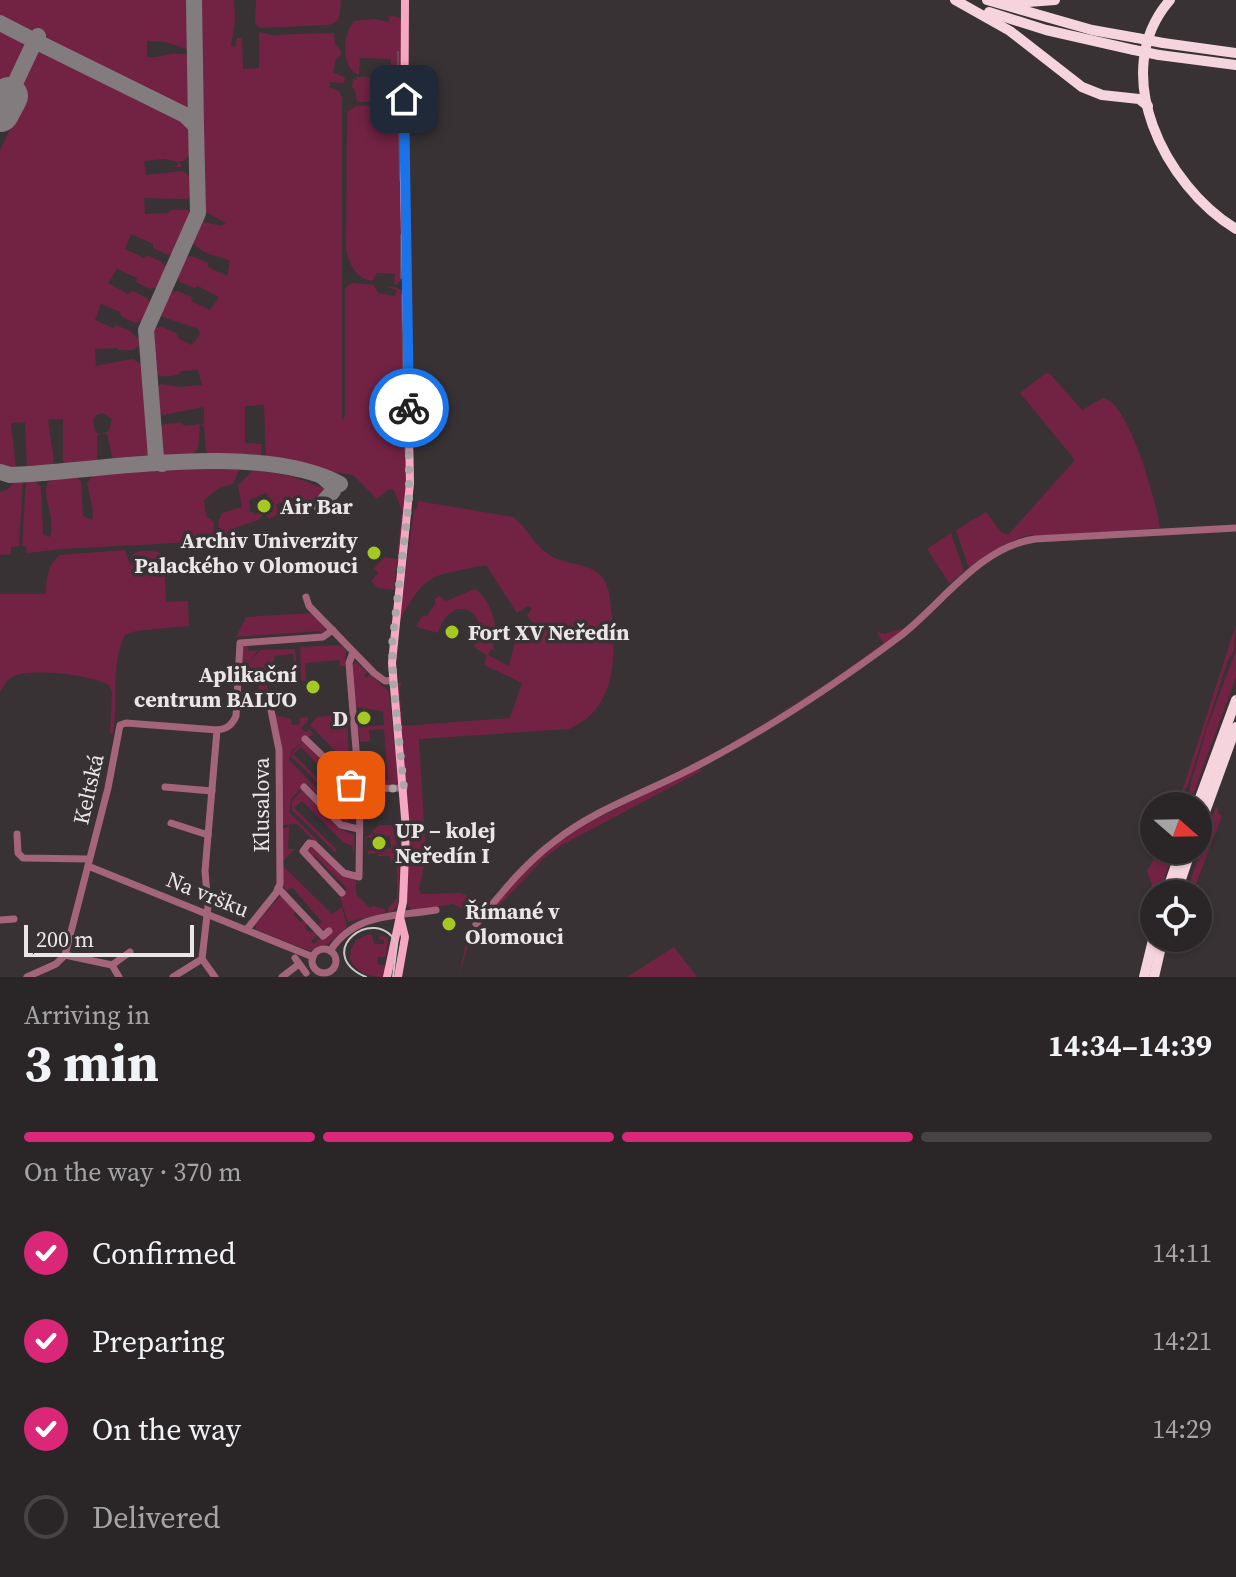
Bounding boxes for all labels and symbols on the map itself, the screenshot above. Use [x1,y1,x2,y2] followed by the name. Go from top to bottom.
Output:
[370,65,438,133] pin
[369,368,449,448] courier
[280,491,354,521] place label: Air Bar
[255,497,273,515] marker: Air Bar
[134,525,358,580] place label: Archiv Univerzity Palackého v Olomouci
[365,544,383,562] marker: Archiv Univerzity Palackého v Olomouci
[468,617,630,647] place label: Fort XV Neředín
[443,623,461,641] marker: Fort XV Neředín
[134,659,297,714] place label: Aplikační centrum BALUO
[304,678,322,696] marker: Aplikační centrum BALUO
[332,703,348,733] place label: D
[355,709,373,727] marker: D
[65,750,111,827] street label: Keltská
[317,751,385,819] pin
[246,757,276,853] street label: Klusalova
[1140,792,1212,864] north arrow
[395,815,496,870] place label: UP – kolej Neředín I
[370,834,388,852] marker: UP – kolej Neředín I
[162,864,254,924] street label: Na vršku
[465,896,564,951] place label: Římané v Olomouci
[440,915,458,933] marker: Římané v Olomouci
[24,921,194,957] scale bar

